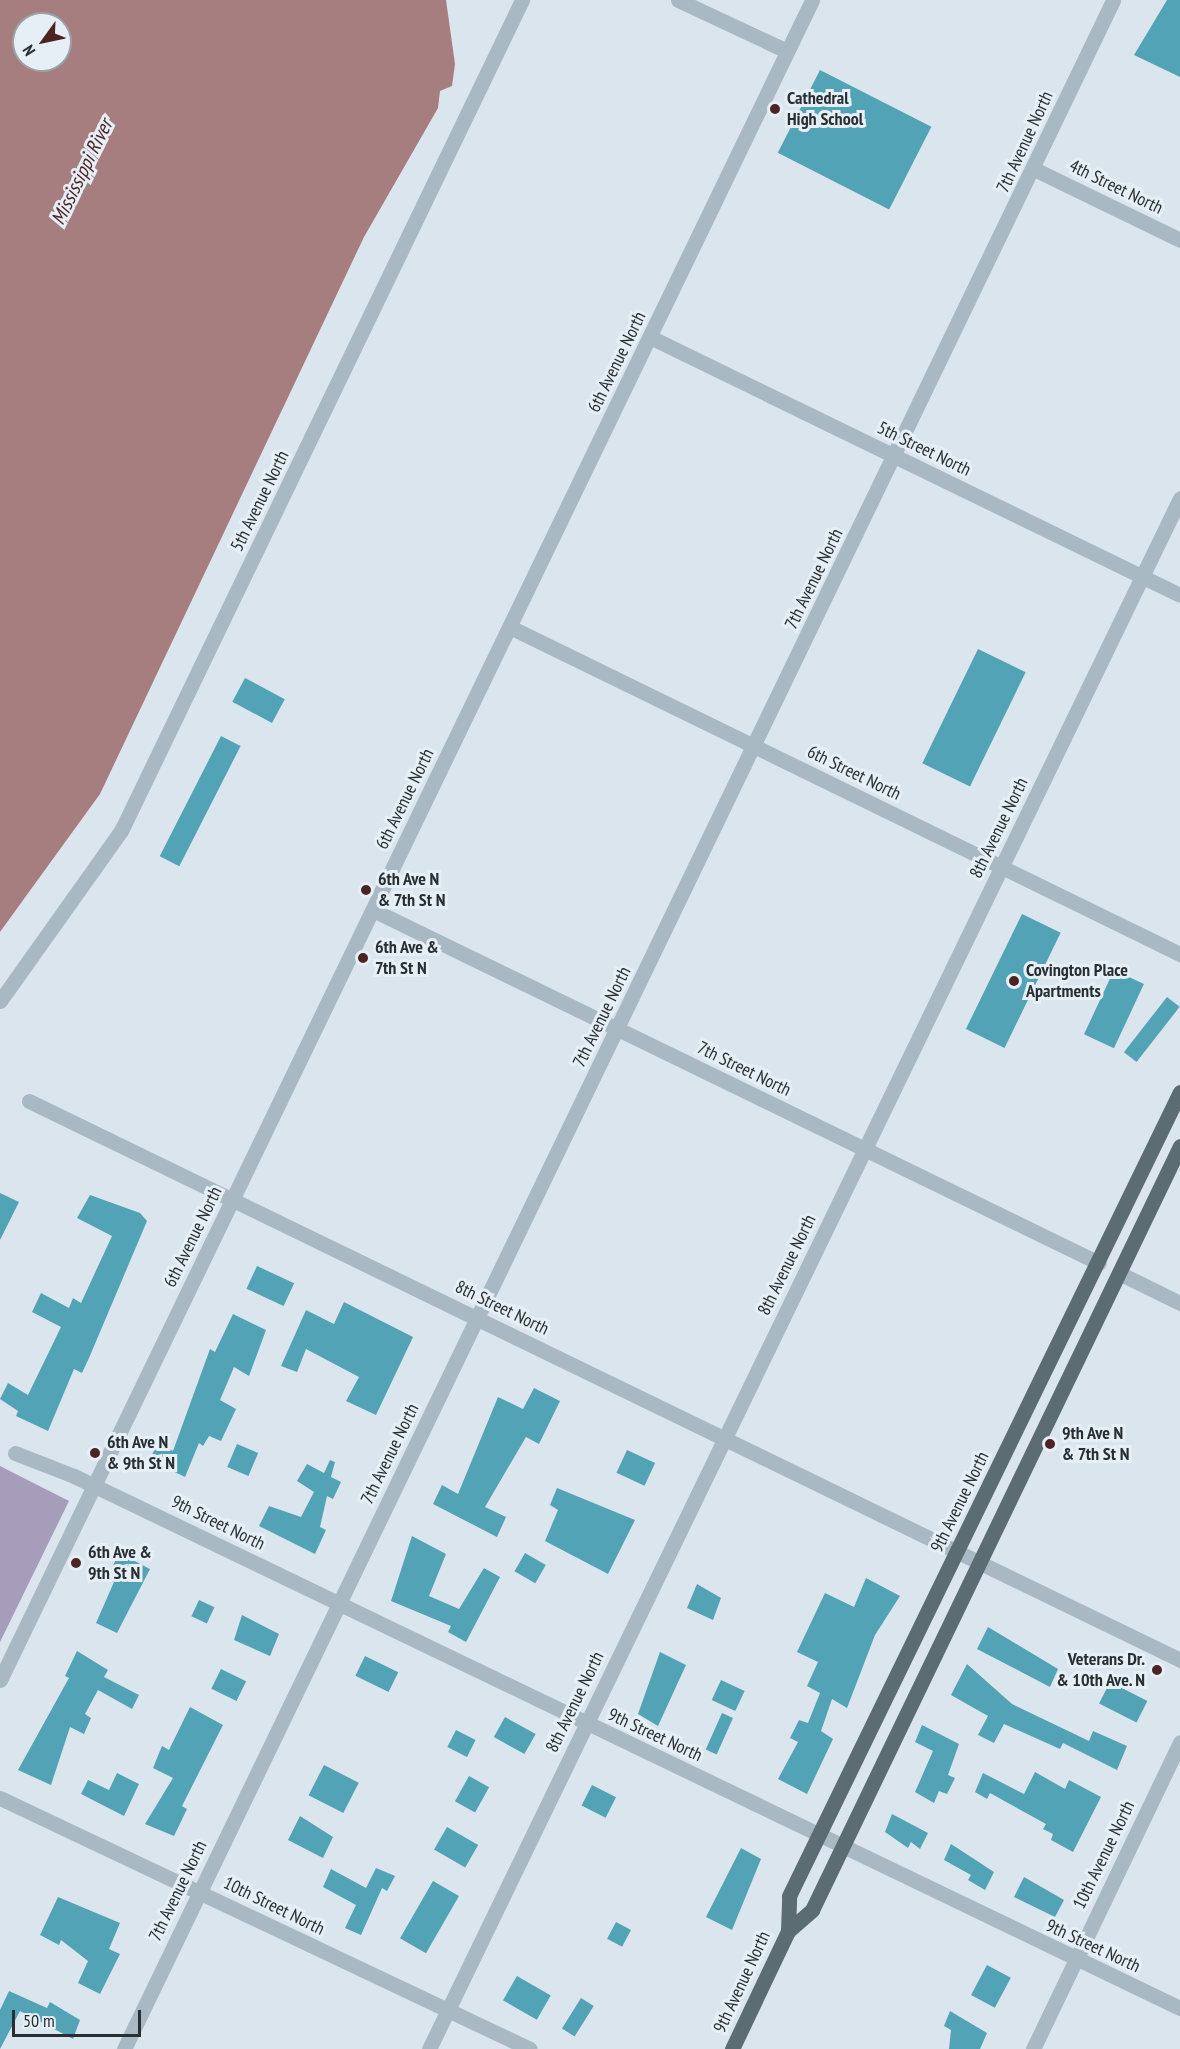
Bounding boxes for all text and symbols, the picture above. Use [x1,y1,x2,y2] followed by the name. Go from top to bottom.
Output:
[12,12,72,72] north arrow
[18,42,39,60] text: N
[787,88,863,130] place label: Cathedral High School
[992,88,1058,196] street label: 7th Avenue North
[768,102,782,116] marker: Cathedral High School
[46,115,118,229] water label: Mississippi River
[1066,155,1166,219] street label: 4th Street North
[583,308,651,416] street label: 6th Avenue North
[874,417,974,481] street label: 5th Street North
[226,447,294,555] street label: 5th Avenue North
[780,525,848,633] street label: 7th Avenue North
[804,741,904,805] street label: 6th Street North
[371,745,439,853] street label: 6th Avenue North
[965,774,1033,882] street label: 8th Avenue North
[378,869,445,912] place label: 6th Ave N & 7th St N
[359,883,373,897] marker: 6th Ave N & 7th St N
[375,937,439,980] place label: 6th Ave & 7th St N
[356,951,370,965] marker: 6th Ave & 7th St N
[1026,960,1128,1002] place label: Covington Place Apartments
[568,963,636,1071] street label: 7th Avenue North
[1007,974,1021,988] marker: Covington Place Apartments
[694,1037,794,1101] street label: 7th Street North
[159,1183,227,1291] street label: 6th Avenue North
[753,1211,821,1319] street label: 8th Avenue North
[452,1276,552,1340] street label: 8th Street North
[356,1400,424,1508] street label: 7th Avenue North
[1062,1423,1129,1466] place label: 9th Ave N & 7th St N
[107,1432,175,1474] place label: 6th Ave N & 9th St N
[1043,1437,1057,1451] marker: 9th Ave N & 7th St N
[88,1446,102,1460] marker: 6th Ave N & 9th St N
[926,1448,994,1556] street label: 9th Avenue North
[168,1491,268,1555] street label: 9th Street North
[88,1542,152,1584] place label: 6th Ave & 9th St N
[69,1556,83,1570] marker: 6th Ave & 9th St N
[541,1648,609,1756] street label: 8th Avenue North
[1055,1649,1145,1692] place label: Veterans Dr. & 10th Ave. N
[1150,1663,1164,1677] marker: Veterans Dr. & 10th Ave. N
[604,1704,706,1766] street label: 9th Street North
[1068,1797,1140,1913] street label: 10th Avenue North
[144,1837,212,1945] street label: 7th Avenue North
[220,1872,328,1940] street label: 10th Street North
[1042,1915,1144,1977] street label: 9th Street North
[709,1928,775,2036] street label: 9th Avenue North
[15,1998,144,2036] scale bar
[23,2009,55,2032] text: 50 m

